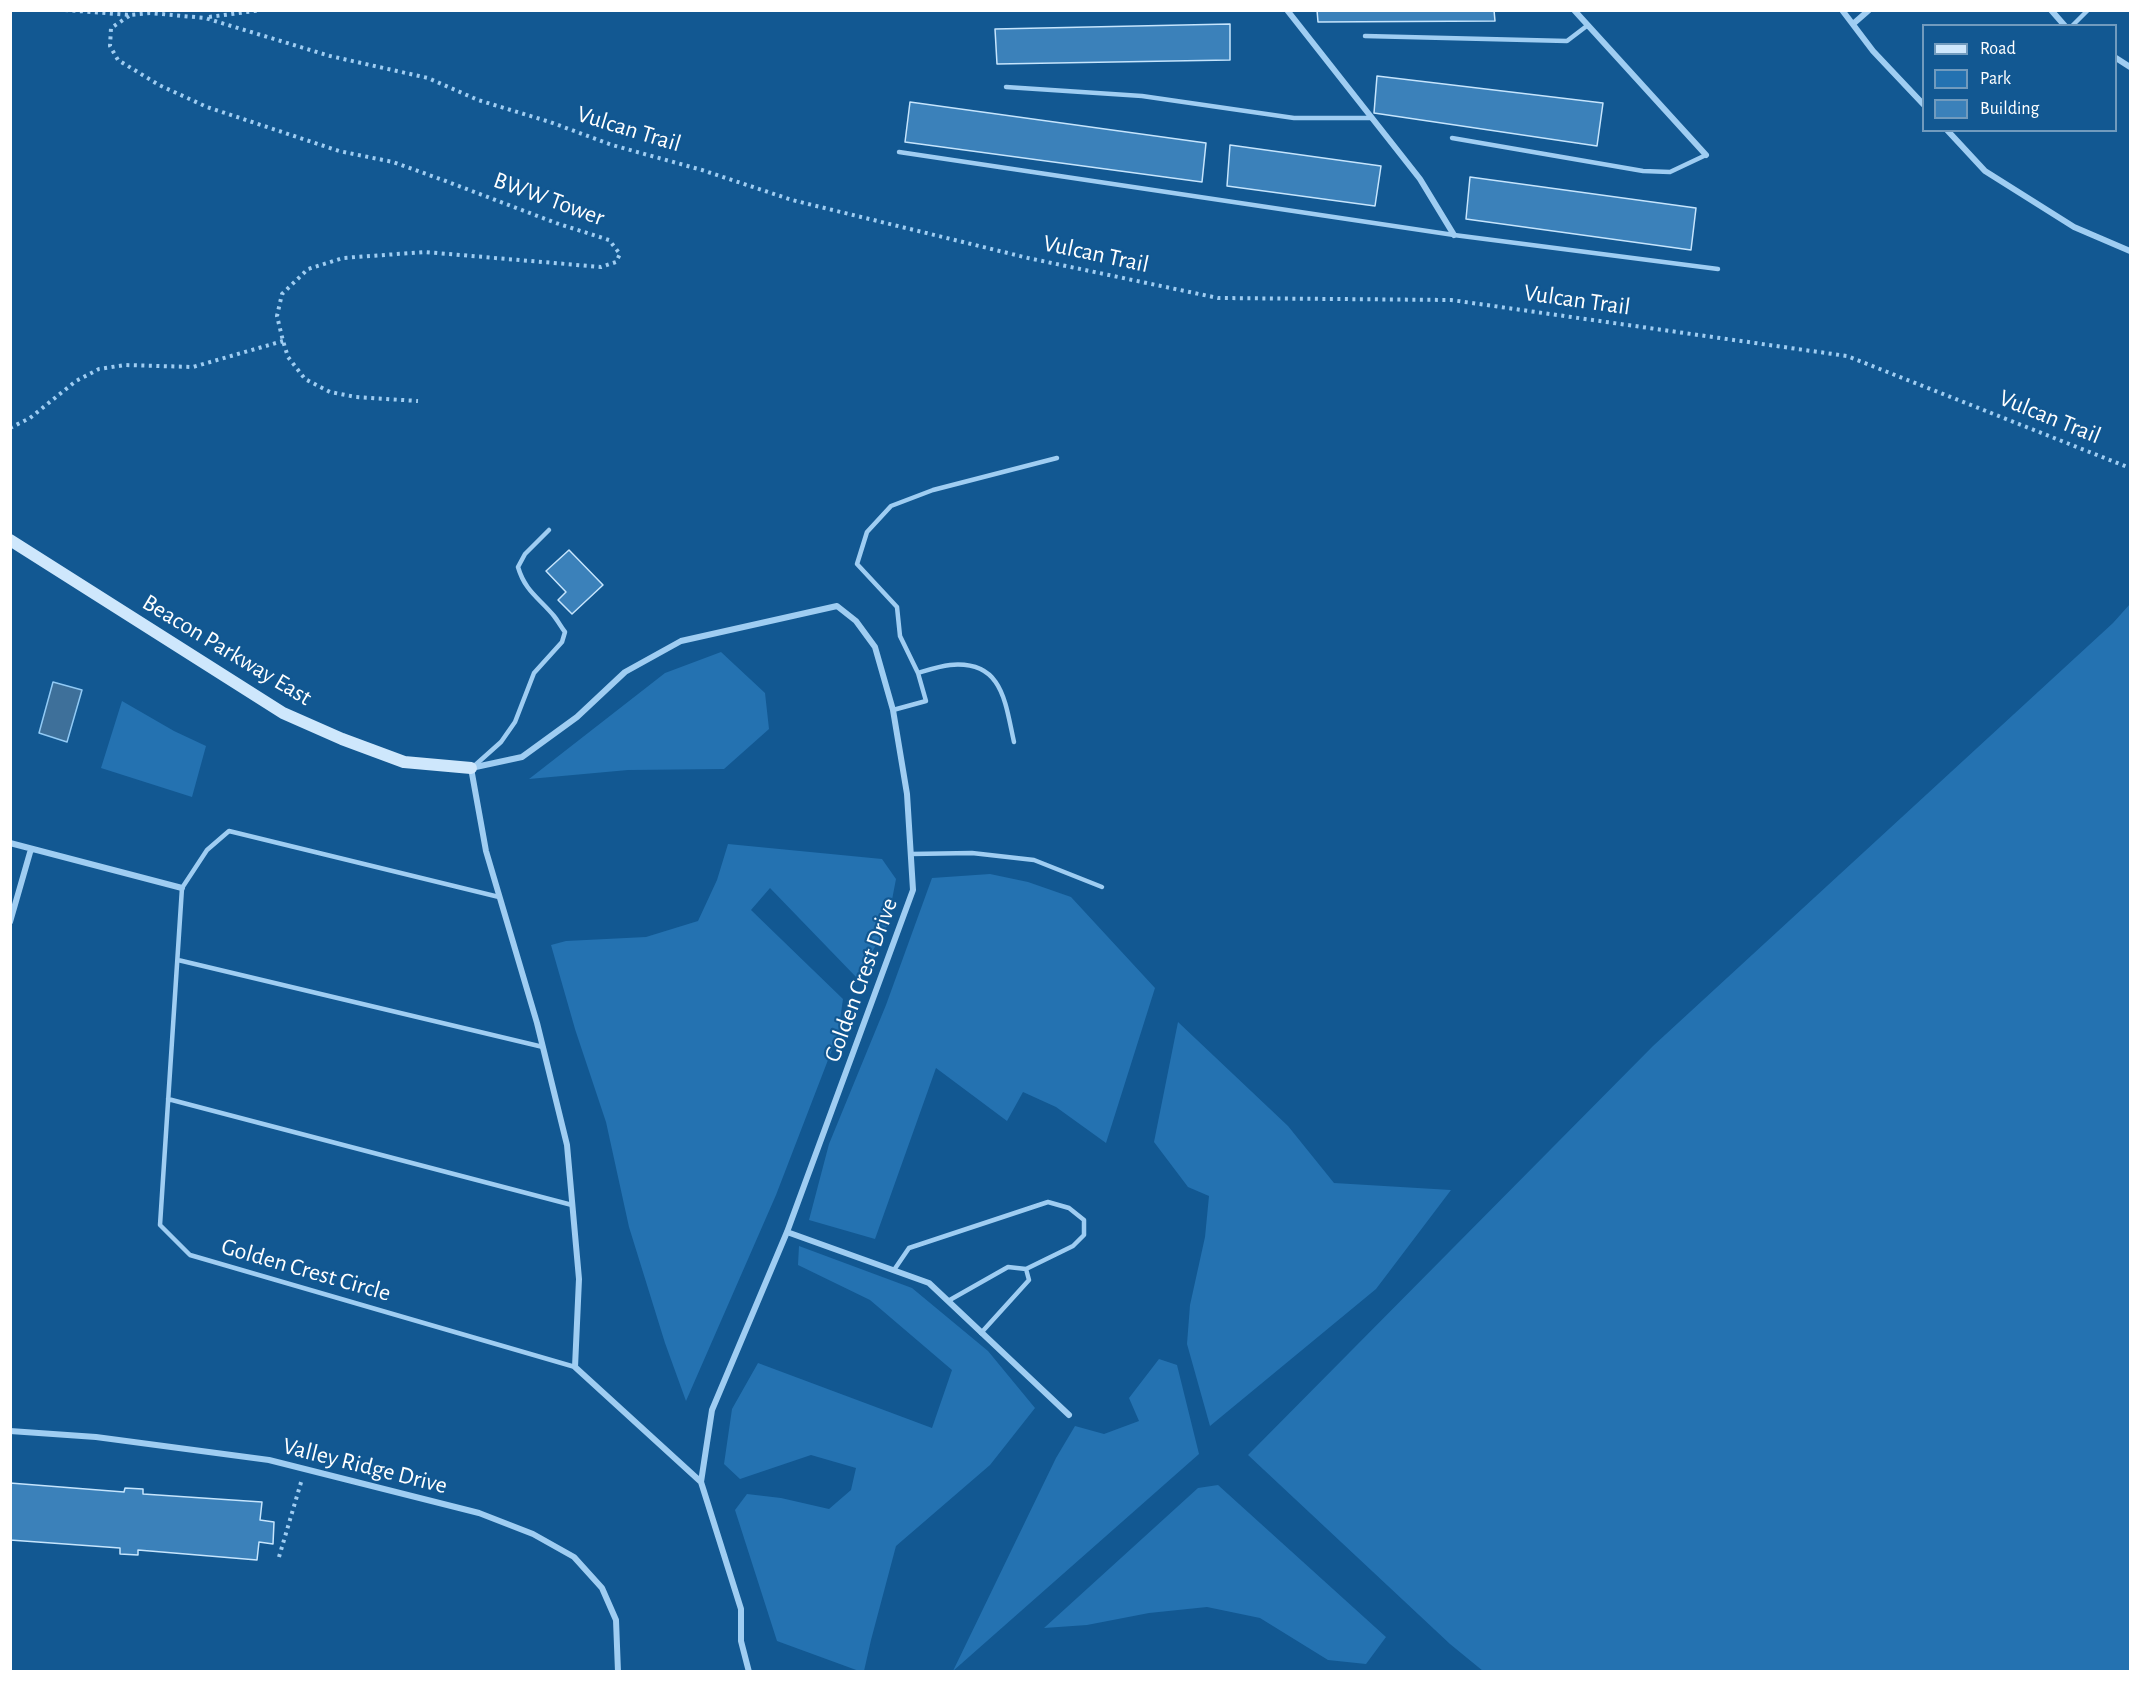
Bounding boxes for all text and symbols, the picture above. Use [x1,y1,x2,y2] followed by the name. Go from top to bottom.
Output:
[1922,24,2117,132] legend
[1980,40,2016,58] text: Road
[1980,70,2011,88] text: Park
[574,100,684,158] street label: Vulcan Trail
[1980,100,2039,118] text: Building
[490,166,608,232] street label: BWW Tower
[1041,229,1151,279] street label: Vulcan Trail
[1522,278,1632,322] street label: Vulcan Trail
[1995,384,2105,450] street label: Vulcan Trail
[137,588,317,712] street label: Beacon Parkway East
[818,894,904,1066] street label: Golden Crest Drive
[218,1232,394,1308] street label: Golden Crest Circle
[280,1432,450,1500] street label: Valley Ridge Drive

